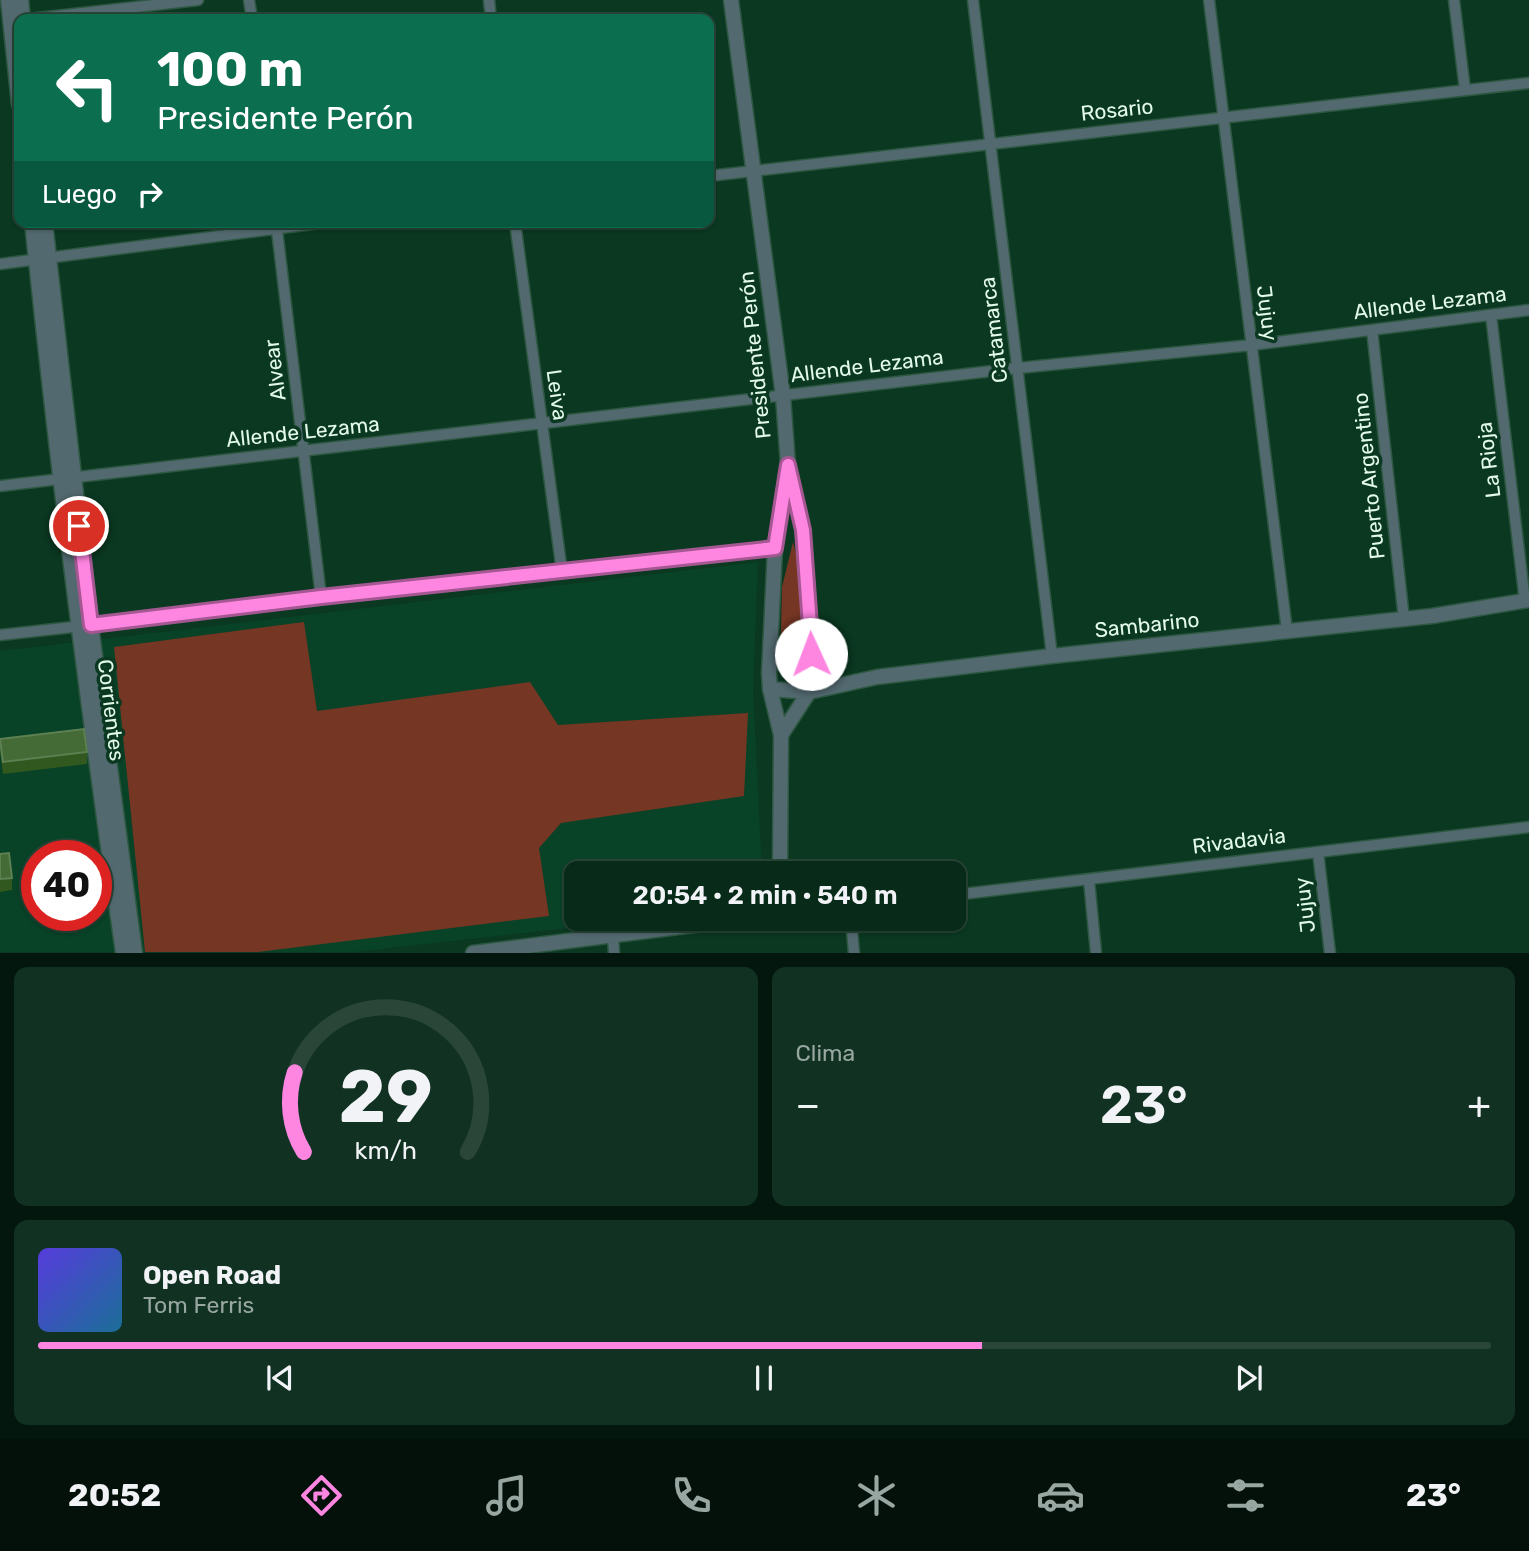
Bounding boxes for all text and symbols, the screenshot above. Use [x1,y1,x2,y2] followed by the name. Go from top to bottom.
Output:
[157,40,303,98] text: 100 m
[42,42,133,133] icon: left
[1079,93,1155,126] street label: Rosario
[157,99,414,137] text: Presidente Perón
[131,175,169,213] icon: right
[42,179,117,210] text: Luego
[733,270,776,440] street label: Presidente Perón
[975,276,1012,384] street label: Catamarca
[1352,281,1508,324] street label: Allende Lezama
[1252,284,1283,342] street label: Jujuy
[258,338,291,402] street label: Alvear
[789,344,945,387] street label: Allende Lezama
[542,368,573,422] street label: Leiva
[1347,391,1390,561] street label: Puerto Argentino
[225,411,381,452] street label: Allende Lezama
[1471,421,1506,499] street label: La Rioja
[49,496,109,556] pin
[60,507,98,545] icon: arrive
[1093,607,1201,642] street label: Sambarino
[774,617,848,691] position arrow
[93,658,130,762] street label: Corrientes
[1191,822,1287,859] street label: Rivadavia
[21,840,112,931] speed limit sign: 40
[1289,876,1320,934] street label: Jujuy
[632,880,898,911] text: 20:54 · 2 min · 540 m
[796,1039,855,1067] text: Clima
[339,1055,433,1141] text: 29
[1100,1074,1188,1136] text: 23°
[796,1082,820,1128] text: −
[1467,1082,1491,1128] text: +
[355,1136,417,1165] text: km/h
[143,1260,281,1291] text: Open Road
[143,1291,254,1319] text: Tom Ferris
[261,1359,299,1397] icon: previous
[745,1359,783,1397] icon: pause
[1230,1359,1268,1397] icon: next
[297,1471,346,1520] icon: directions
[482,1471,531,1520] icon: music
[667,1471,716,1520] icon: phone
[852,1471,901,1520] icon: climate
[1036,1471,1085,1520] icon: car
[1221,1471,1270,1520] icon: filters
[68,1476,161,1514] text: 20:52
[1406,1476,1461,1514] text: 23°

